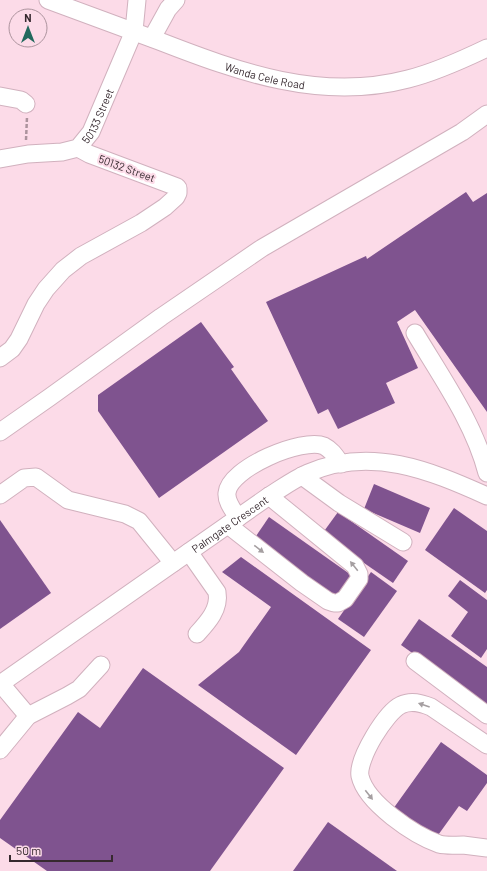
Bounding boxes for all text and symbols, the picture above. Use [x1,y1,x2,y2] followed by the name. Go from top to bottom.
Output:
[8,8,48,48] north arrow
[24,11,32,24] text: N
[223,59,306,91] street label: Wanda Cele Road
[78,86,115,146] street label: 50133 Street
[97,152,157,184] street label: 50132 Street
[189,492,270,555] street label: Palmgate Crescent
[253,545,264,553] one-way arrow
[350,560,358,571] one-way arrow
[418,702,430,708] one-way arrow
[365,789,374,800] one-way arrow
[10,837,112,863] scale bar
[16,843,41,857] text: 50 m

